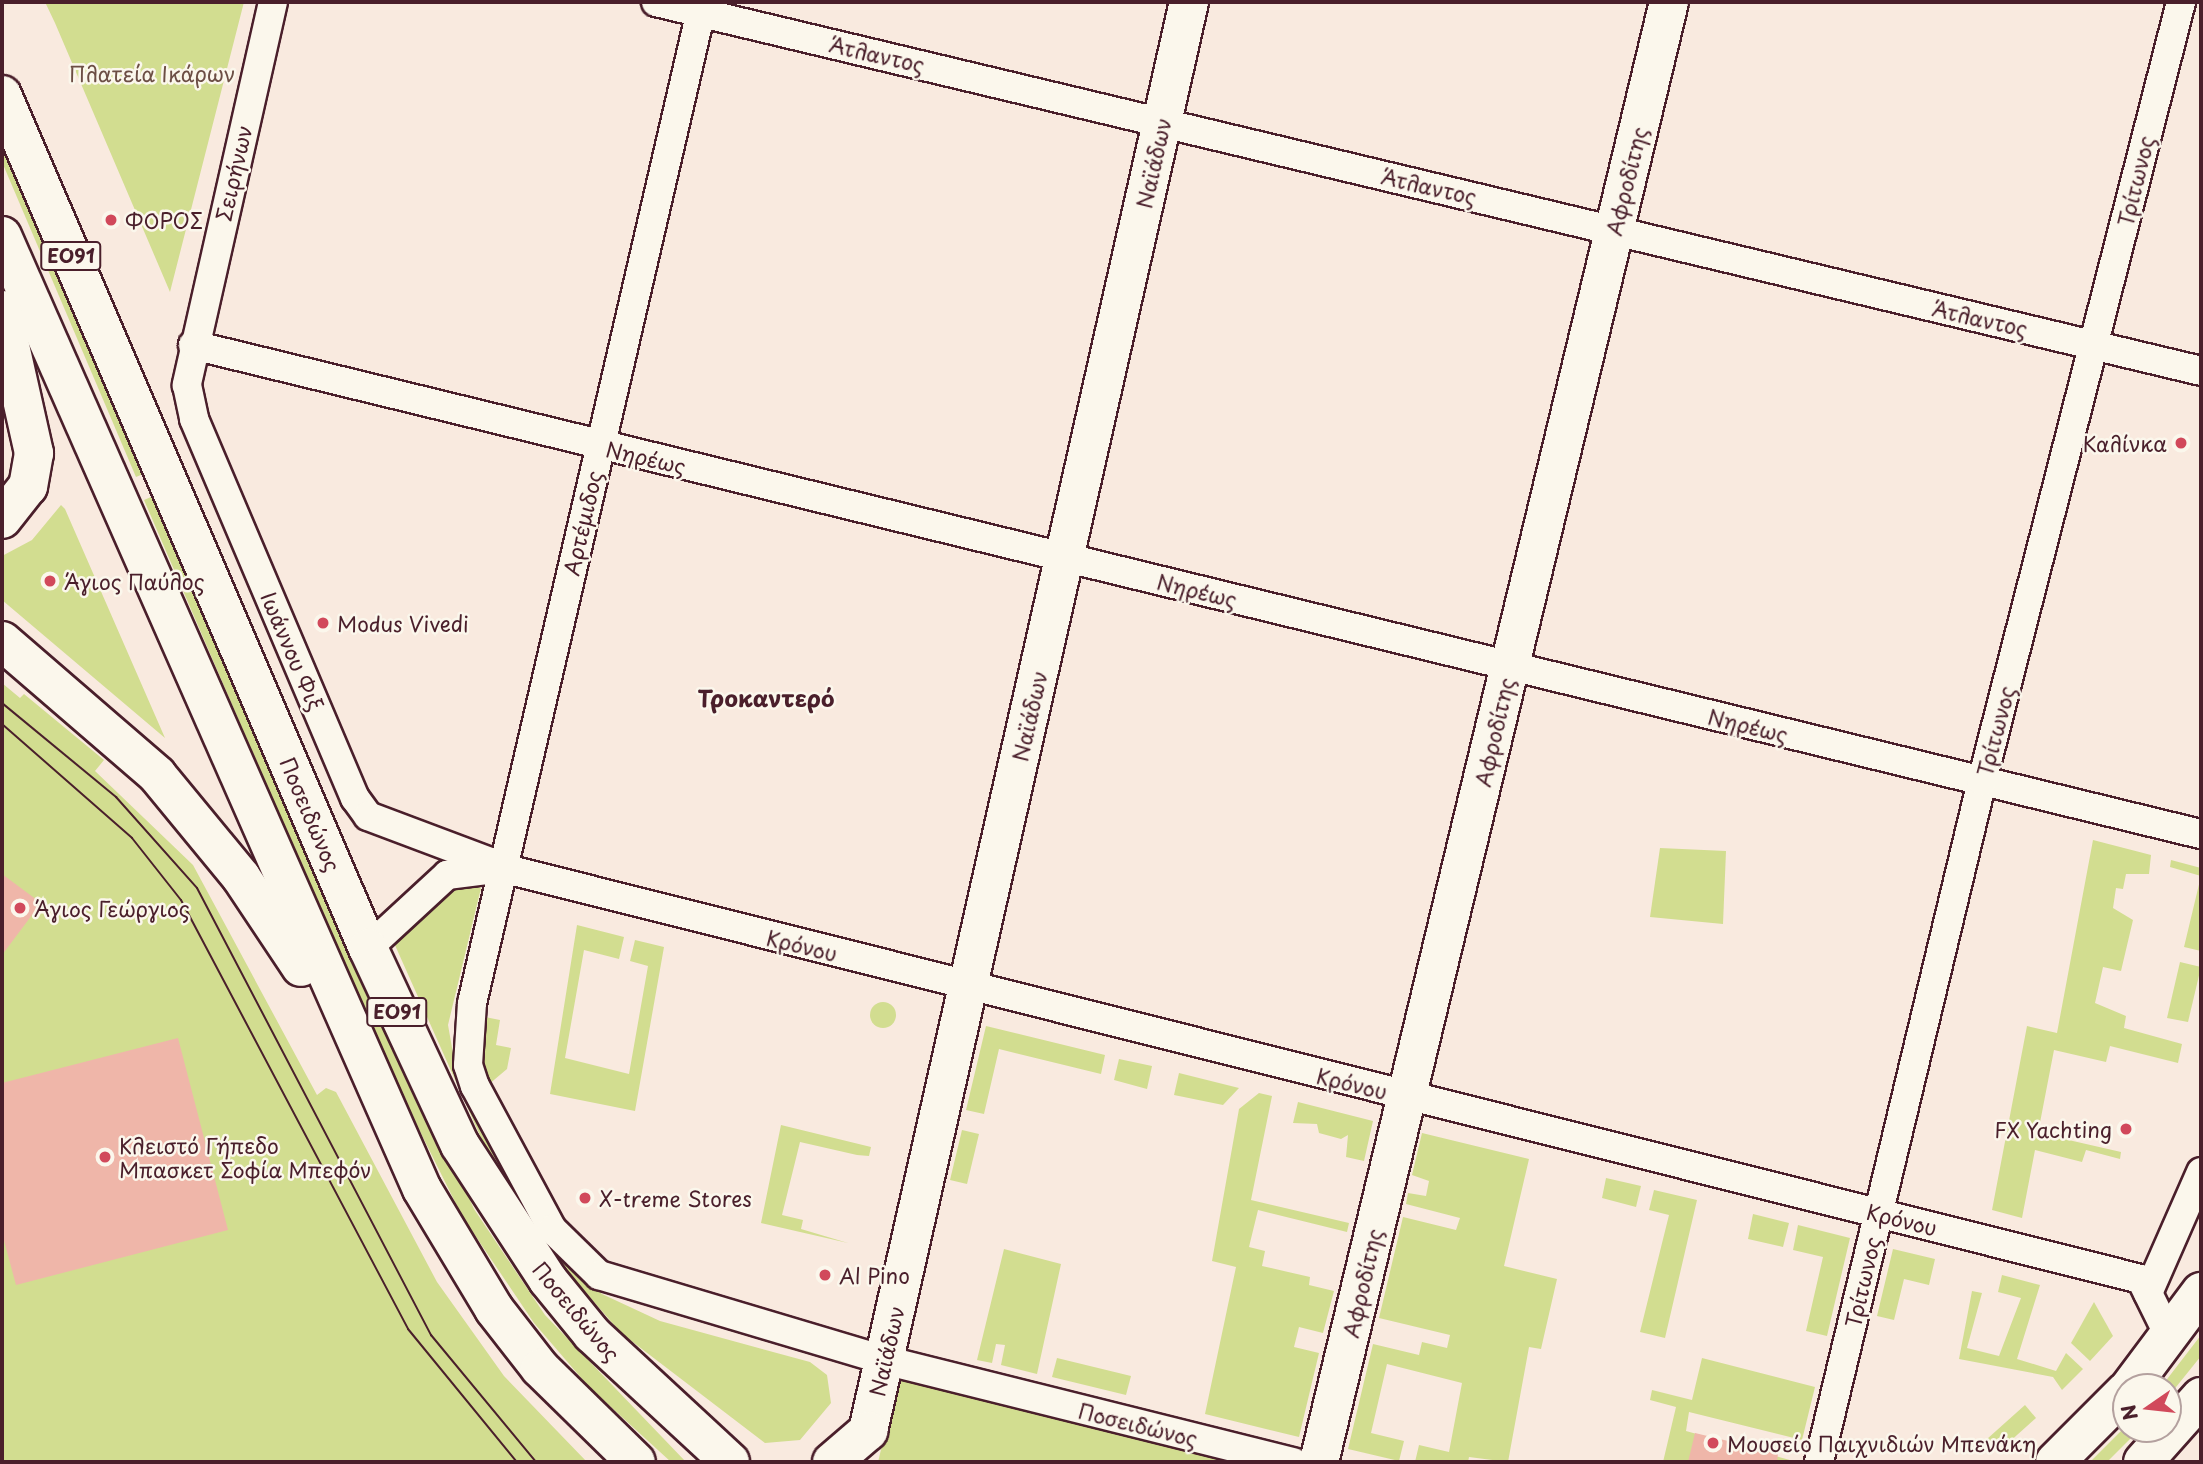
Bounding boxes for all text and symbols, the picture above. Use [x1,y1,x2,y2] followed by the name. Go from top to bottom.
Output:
[827,31,927,77] street label: Άτλαντος
[69,60,235,86] park label: Πλατεία Ικάρων
[1130,115,1176,211] street label: Ναϊάδων
[210,123,256,223] street label: Σειρήνων
[1600,124,1652,238] street label: Αφροδίτης
[2112,133,2158,229] street label: Τρίτωνος
[1379,163,1479,209] street label: Άτλαντος
[125,207,203,233] place label: ΦΟΡΟΣ
[103,212,119,228] marker: ΦΟΡΟΣ
[40,240,102,272] road number: ΕΟ91
[1930,295,2030,341] street label: Άτλαντος
[2083,430,2167,456] place label: Καλίνκα
[2173,435,2189,451] marker: Καλίνκα
[604,436,688,478] street label: Νηρέως
[558,468,606,578] street label: Αρτέμιδος
[64,568,205,594] place label: Άγιος Παύλος
[1155,568,1239,612] street label: Νηρέως
[42,573,58,589] marker: Άγιος Παύλος
[257,588,329,714] street label: Ιωάννου Φιξ
[337,610,469,636] place label: Modus Vivedi
[315,615,331,631] marker: Modus Vivedi
[1006,668,1052,764] street label: Ναϊάδων
[1469,675,1519,789] street label: Αφροδίτης
[1971,683,2019,779] street label: Τρίτωνος
[697,684,835,712] district label: Τροκαντερό
[1706,703,1790,747] street label: Νηρέως
[276,753,346,875] street label: Ποσειδώνος
[34,895,190,921] place label: Άγιος Γεώργιος
[12,900,28,916] marker: Άγιος Γεώργιος
[764,924,840,966] street label: Κρόνου
[366,996,428,1028] road number: ΕΟ91
[1314,1062,1390,1104] street label: Κρόνου
[1993,1116,2112,1142] place label: FX Yachting
[2118,1121,2134,1137] marker: FX Yachting
[119,1132,371,1182] place label: Κλειστό Γήπεδο Μπασκετ Σοφία Μπεφόν
[97,1149,113,1165] marker: Κλειστό Γήπεδο Μπασκετ Σοφία Μπεφόν
[599,1185,752,1211] place label: X-treme Stores
[577,1190,593,1206] marker: X-treme Stores
[1864,1198,1940,1240] street label: Κρόνου
[1337,1226,1387,1340] street label: Αφροδίτης
[1839,1234,1885,1330] street label: Τρίτωνος
[528,1256,626,1366] street label: Ποσειδώνος
[839,1262,911,1288] place label: Al Pino
[817,1267,833,1283] marker: Al Pino
[863,1303,909,1399] street label: Ναϊάδων
[2112,1373,2182,1443] north arrow
[1076,1397,1200,1451] street label: Ποσειδώνος
[2113,1402,2144,1423] text: N
[1727,1430,2038,1456] place label: Μουσείο Παιχνιδιών Μπενάκη
[1705,1435,1721,1451] marker: Μουσείο Παιχνιδιών Μπενάκη

